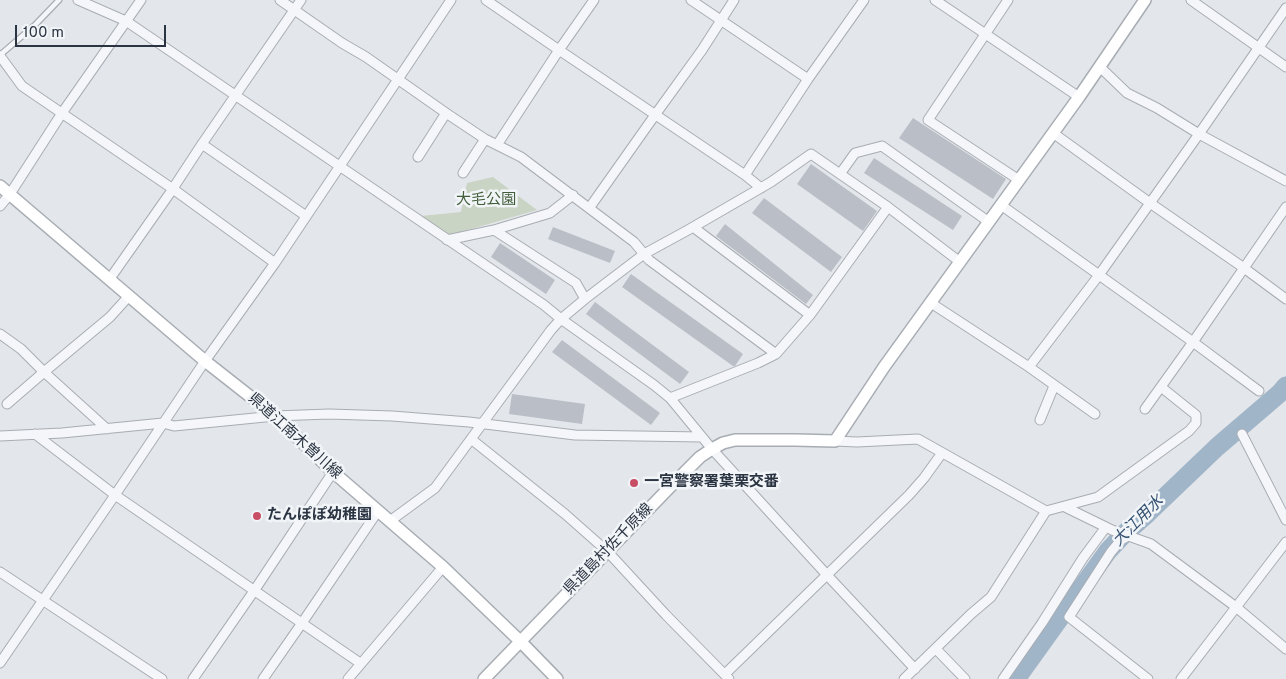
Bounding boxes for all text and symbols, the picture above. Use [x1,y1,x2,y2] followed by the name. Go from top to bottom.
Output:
[18,15,169,47] scale bar
[23,24,64,43] text: 100 m
[456,192,516,210] park label: 大毛公園
[243,390,345,484] street label: 県道江南木曽川線
[644,474,779,492] place label: 一宮警察署葉栗交番
[628,477,640,489] marker: 一宮警察署葉栗交番
[1110,493,1168,551] water label: 大江用水
[561,501,657,599] street label: 県道島村佐千原線
[267,507,372,525] place label: たんぽぽ幼稚園
[251,510,263,522] marker: たんぽぽ幼稚園

